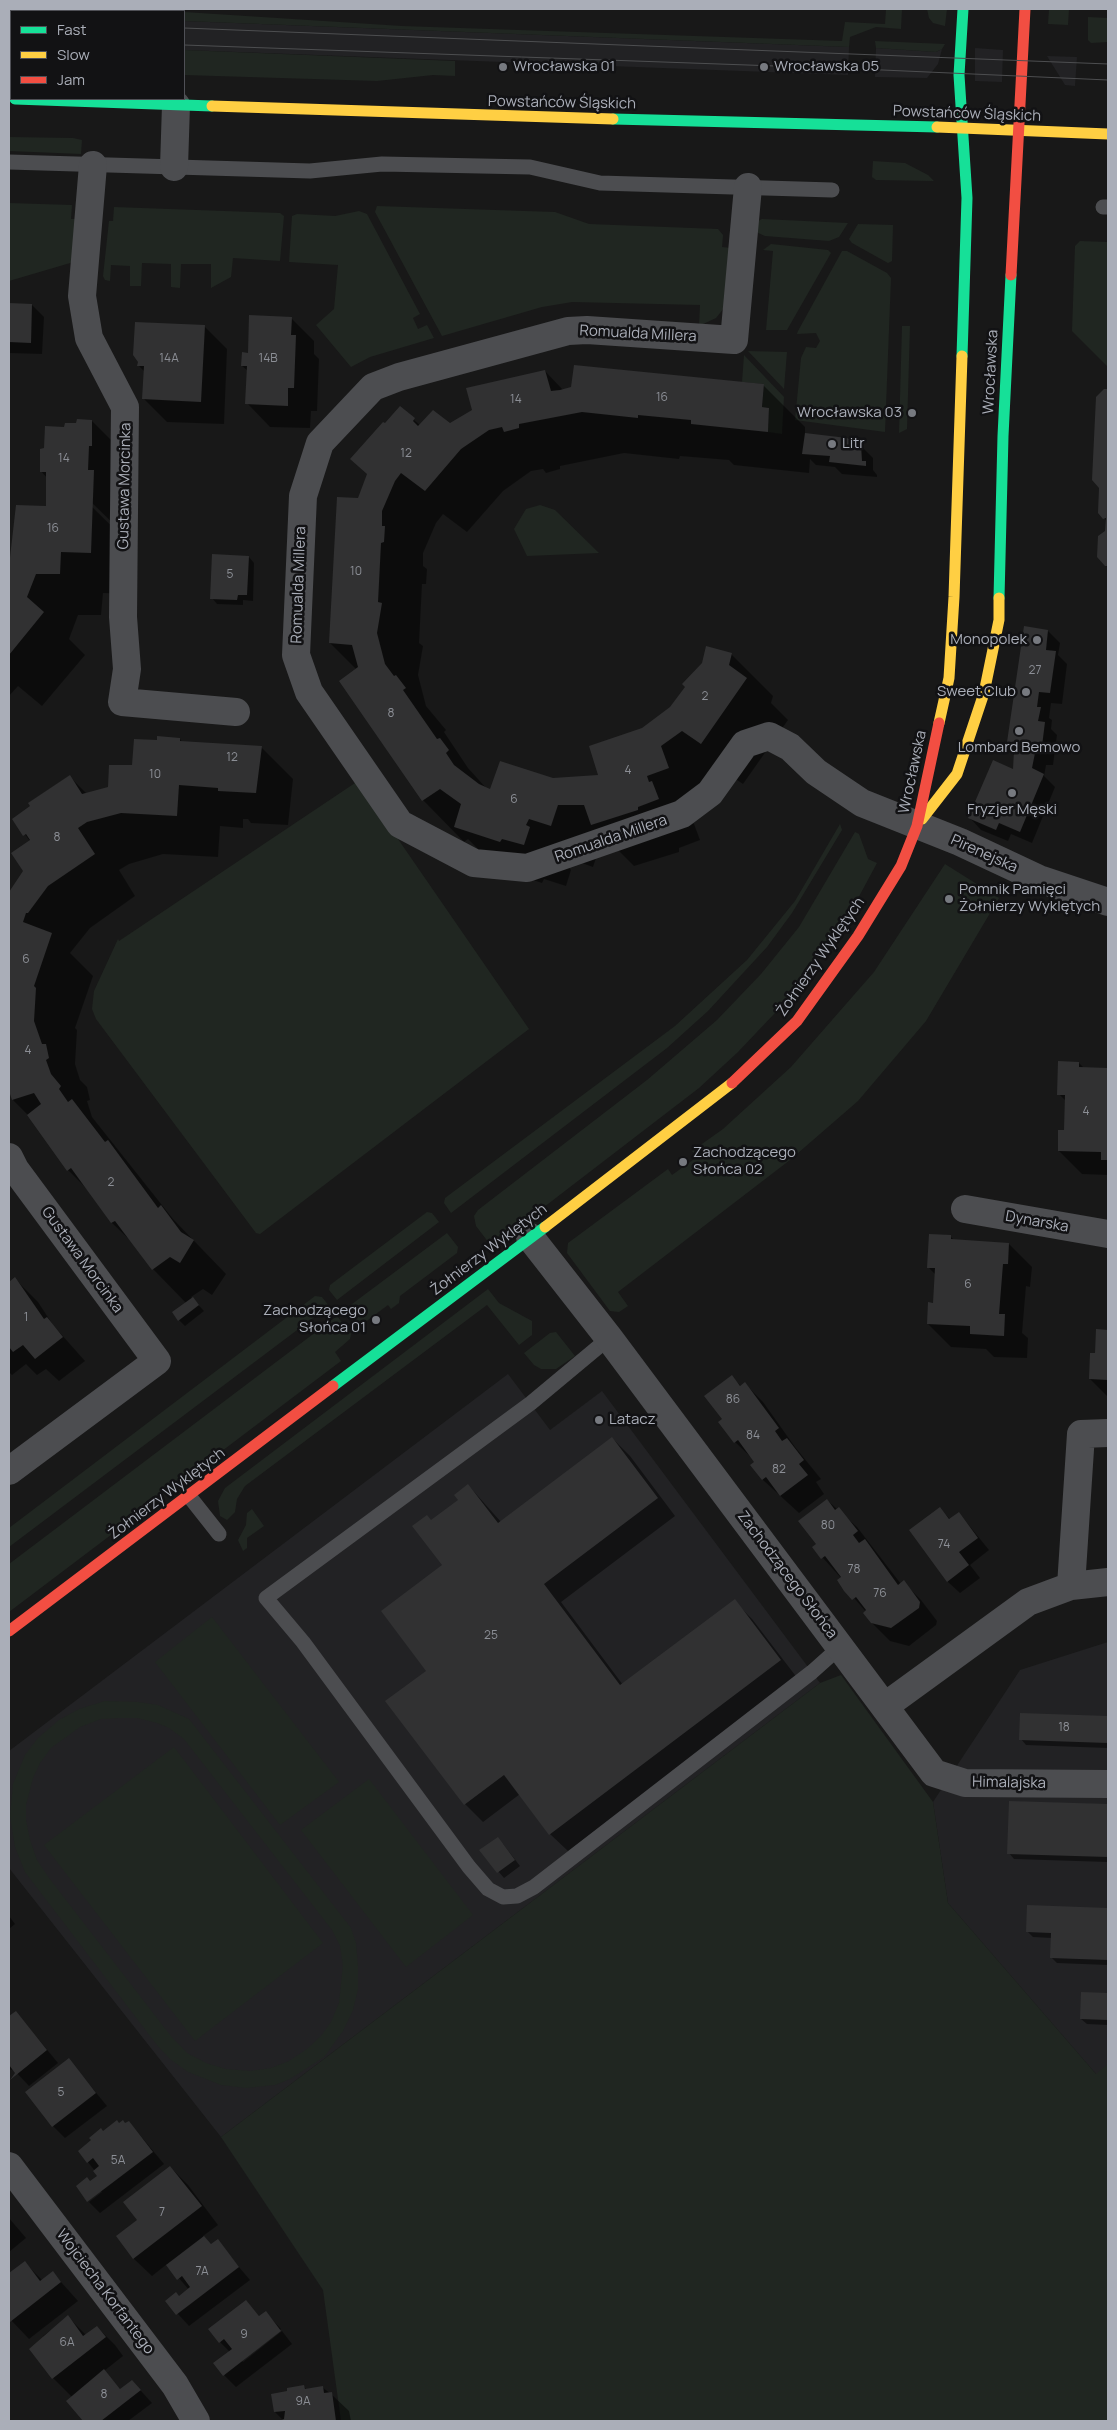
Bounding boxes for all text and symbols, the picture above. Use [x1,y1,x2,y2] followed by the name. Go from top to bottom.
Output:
[10,10,185,100] legend
[57,19,86,40] text: Fast
[57,44,90,65] text: Slow
[513,58,615,76] place label: Wrocławska 01
[774,58,879,76] place label: Wrocławska 05
[497,61,509,73] marker: Wrocławska 01
[758,61,770,73] marker: Wrocławska 05
[57,69,85,90] text: Jam
[488,93,636,113] street label: Powstańców Śląskich
[893,102,1041,126] street label: Powstańców Śląskich
[579,322,697,346] street label: Romualda Millera
[980,329,1002,415] street label: Wrocławska
[159,352,179,366] house number: 14A
[258,352,278,366] house number: 14B
[656,391,668,405] house number: 16
[510,393,522,407] house number: 14
[797,404,902,422] place label: Wrocławska 03
[906,407,918,419] marker: Wrocławska 03
[115,422,135,550] street label: Gustawa Morcinka
[842,435,865,453] place label: Litr
[826,438,838,450] marker: Litr
[400,447,412,461] house number: 12
[58,452,70,466] house number: 14
[47,522,59,536] house number: 16
[288,526,310,644] street label: Romualda Millera
[350,565,362,579] house number: 10
[227,568,233,582] house number: 5
[950,631,1027,649] place label: Monopolek
[1031,634,1043,646] marker: Monopolek
[1029,664,1041,678] house number: 27
[937,683,1016,701] place label: Sweet Club
[1020,686,1032,698] marker: Sweet Club
[702,690,708,704] house number: 2
[388,707,394,721] house number: 8
[1013,725,1025,737] marker: Lombard Bemowo
[895,729,931,815] street label: Wrocławska
[958,739,1080,757] place label: Lombard Bemowo
[226,751,238,765] house number: 12
[624,764,632,778] house number: 4
[149,768,161,782] house number: 10
[1006,787,1018,799] marker: Fryzjer Męski
[510,793,518,807] house number: 6
[967,801,1057,819] place label: Fryzjer Męski
[553,811,669,867] street label: Romualda Millera
[54,831,60,845] house number: 8
[948,831,1020,877] street label: Pirenejska
[959,881,1100,916] place label: Pomnik Pamięci Żołnierzy Wyklętych
[943,893,955,905] marker: Pomnik Pamięci Żołnierzy Wyklętych
[773,894,869,1020] street label: Żołnierzy Wyklętych
[22,953,30,967] house number: 6
[24,1044,32,1058] house number: 4
[1082,1105,1090,1119] house number: 4
[693,1144,796,1179] place label: Zachodzącego Słońca 02
[677,1156,689,1168] marker: Zachodzącego Słońca 02
[108,1176,114,1190] house number: 2
[427,1200,551,1300] street label: Żołnierzy Wyklętych
[37,1203,127,1317] street label: Gustawa Morcinka
[1004,1208,1070,1236] street label: Dynarska
[964,1278,972,1292] house number: 6
[263,1302,366,1337] place label: Zachodzącego Słońca 01
[24,1311,28,1325] house number: 1
[370,1314,382,1326] marker: Zachodzącego Słońca 01
[726,1393,740,1407] house number: 86
[609,1411,656,1429] place label: Latacz
[593,1414,605,1426] marker: Latacz
[746,1429,760,1443] house number: 84
[105,1444,229,1544] street label: Żołnierzy Wyklętych
[772,1463,786,1477] house number: 82
[733,1508,841,1642] street label: Zachodzącego Słońca
[821,1519,835,1533] house number: 80
[938,1538,950,1552] house number: 74
[848,1563,860,1577] house number: 78
[873,1587,887,1601] house number: 76
[484,1629,498,1643] house number: 25
[1058,1721,1070,1735] house number: 18
[972,1773,1046,1793] street label: Himalajska
[58,2086,64,2100] house number: 5
[111,2154,125,2168] house number: 5A
[159,2206,165,2220] house number: 7
[52,2226,158,2358] street label: Wojciecha Korfantego
[195,2265,209,2279] house number: 7A
[240,2328,248,2342] house number: 9
[59,2336,75,2350] house number: 6A
[101,2388,107,2402] house number: 8
[295,2395,311,2409] house number: 9A

